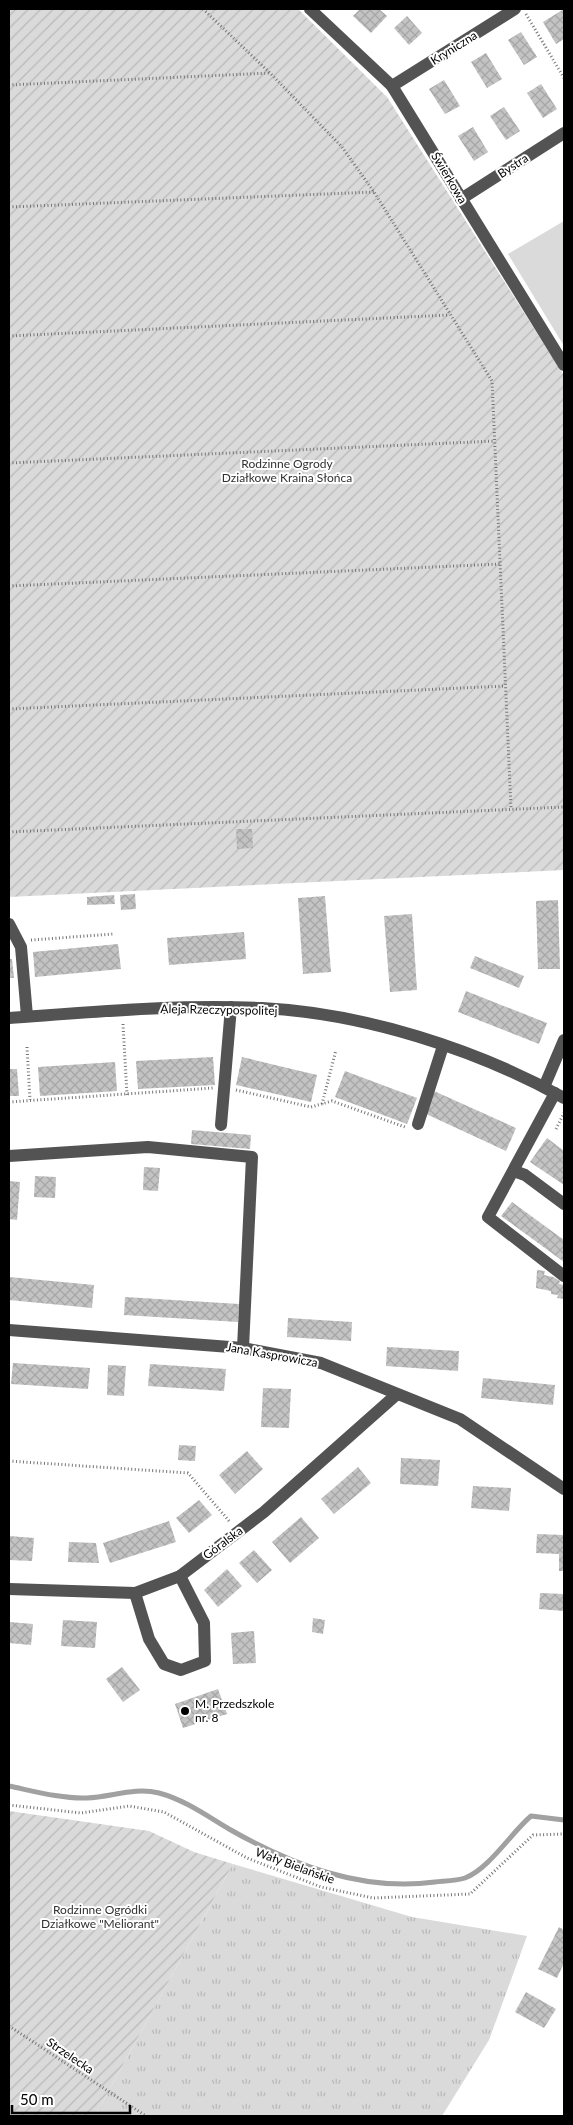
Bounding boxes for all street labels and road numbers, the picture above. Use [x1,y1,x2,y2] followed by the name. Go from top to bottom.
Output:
[428,27,480,68] street label: Kryniczna
[428,149,471,206] street label: Świerkowa
[495,150,531,181] street label: Bystra
[160,1001,278,1018] street label: Aleja Rzeczypospolitej
[225,1339,319,1370] street label: Jana Kasprowicza
[200,1523,246,1562] street label: Góralska
[253,1844,337,1887] street label: Wały Bielańskie
[44,2034,97,2077] street label: Strzelecka

